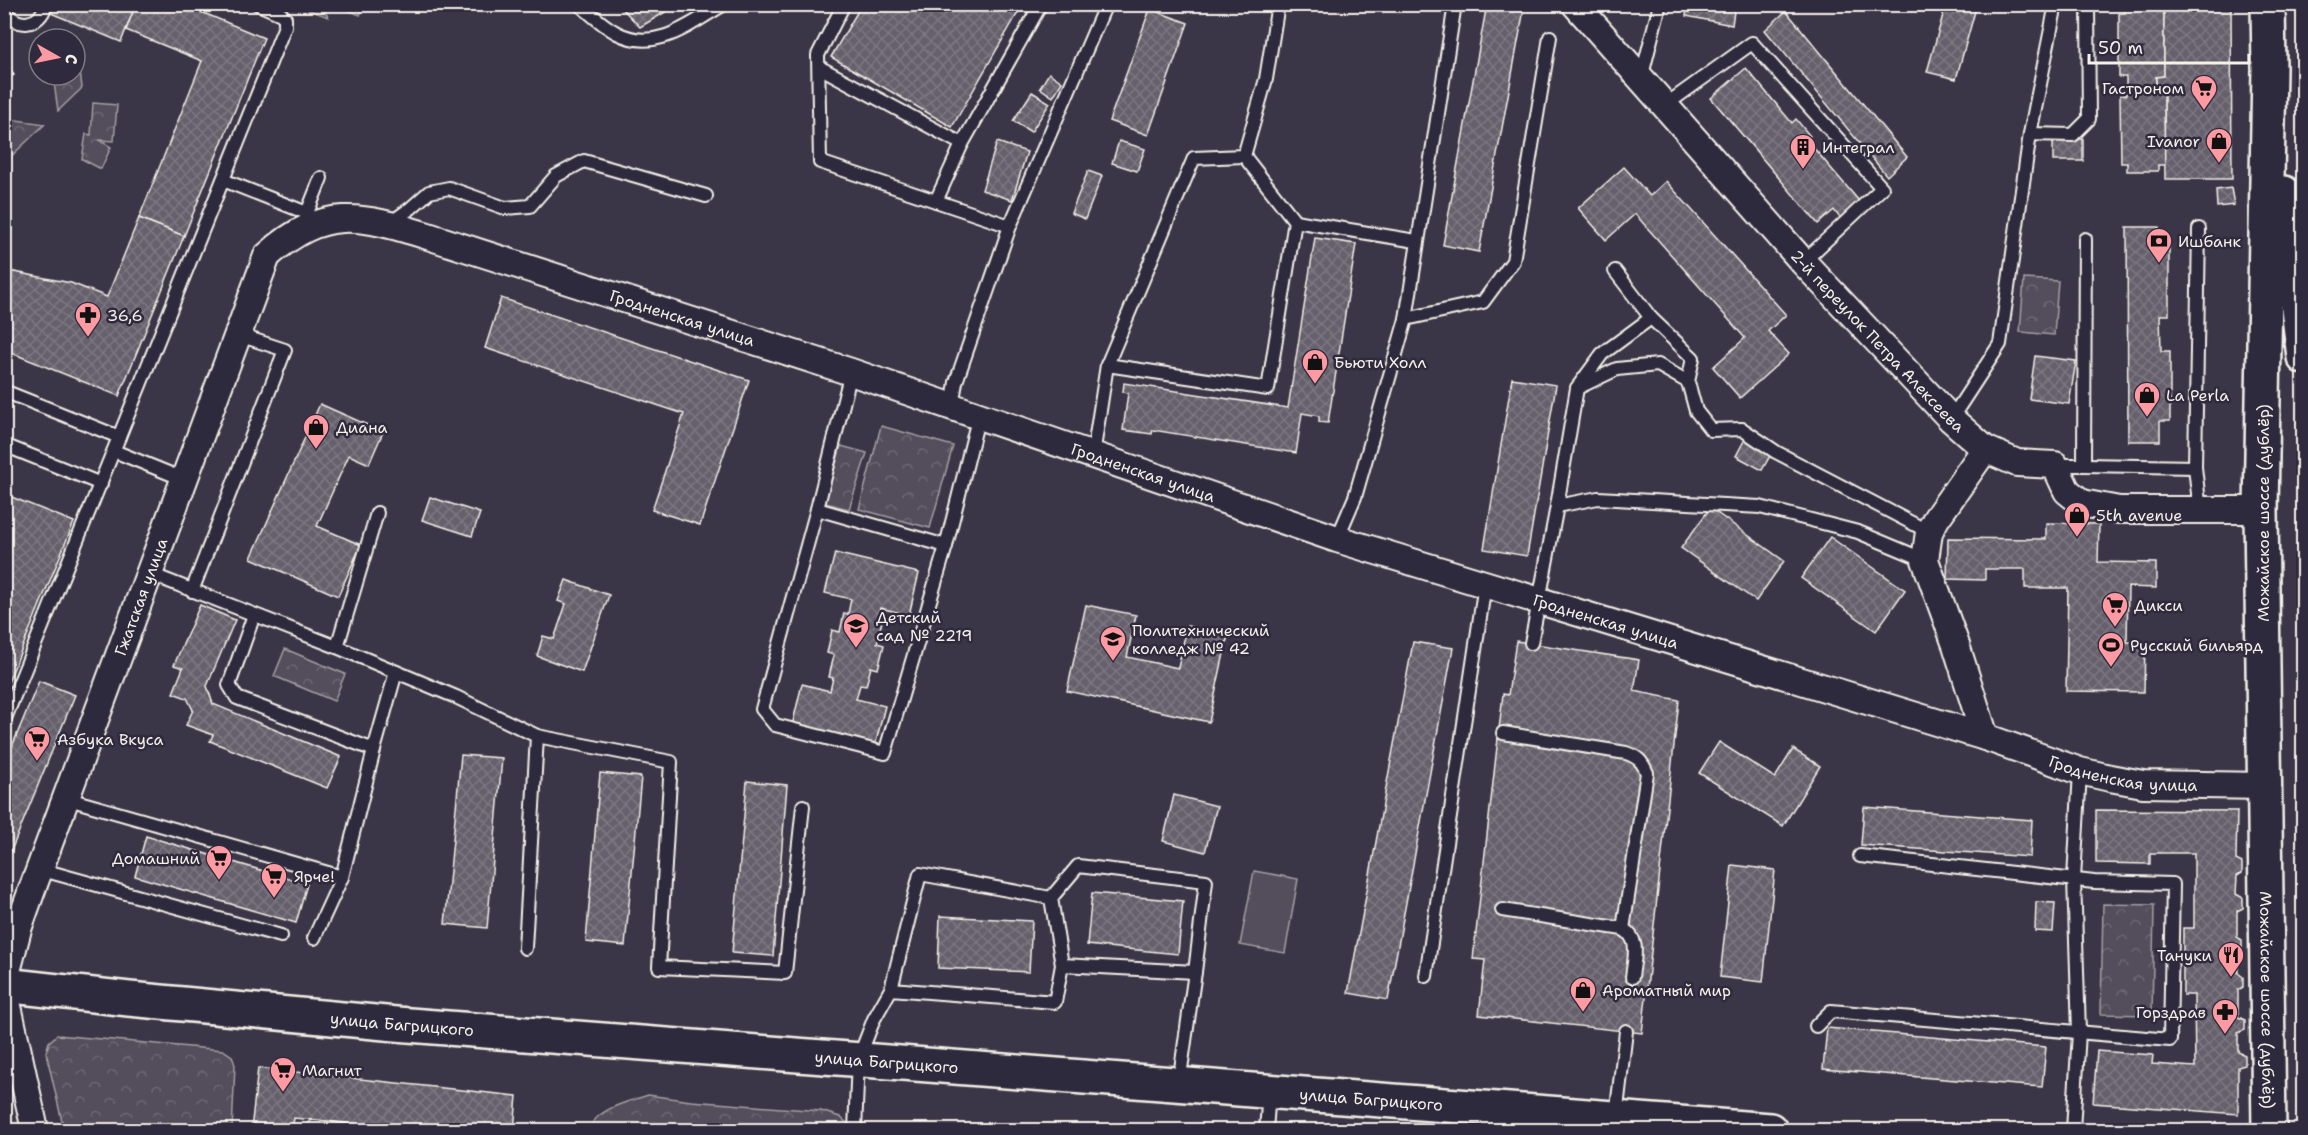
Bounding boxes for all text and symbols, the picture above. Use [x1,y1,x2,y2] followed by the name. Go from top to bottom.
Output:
[27,27,87,87] north arrow
[2089,27,2250,65] scale bar
[2098,36,2143,60] text: 50 m
[60,53,82,66] text: С
[2189,73,2219,111] supermarket icon: Гастроном
[2102,78,2184,99] place label: Гастроном
[2204,126,2234,164] shop icon: Ivanor
[2147,131,2200,152] place label: Ivanor
[1788,132,1818,170] building icon: Интеграл
[1822,137,1894,158] place label: Интеграл
[2144,226,2174,264] bank icon: Ишбанк
[2178,231,2241,252] place label: Ишбанк
[1786,246,1969,437] street label: 2-й переулок Петра Алексеева
[607,285,757,351] street label: Гродненская улица
[73,300,103,338] pharmacy icon: 36,6
[107,305,143,326] place label: 36,6
[1300,347,1330,385] shop icon: Бьюти Холл
[1334,352,1427,373] place label: Бьюти Холл
[2132,380,2162,418] shop icon: La Perla
[2166,385,2229,406] place label: La Perla
[2253,404,2274,622] street label: Можайское шоссе (дублёр)
[301,412,331,450] shop icon: Диана
[336,417,388,438] place label: Диана
[1068,438,1218,507] street label: Гродненская улица
[2062,500,2092,538] shop icon: 5th avenue
[2096,505,2182,526] place label: 5th avenue
[110,535,173,659] street label: Гжатская улица
[1530,589,1681,654] street label: Гродненская улица
[2100,590,2130,628] supermarket icon: Дикси
[2134,595,2183,616] place label: Дикси
[876,607,973,646] place label: Детский сад № 2219
[841,611,871,649] school or university icon: Детский сад № 2219
[1132,620,1270,659] place label: Политехнический колледж № 42
[1098,624,1128,662] school or university icon: Политехнический колледж № 42
[2096,630,2126,668] sports icon: Русский бильярд
[2130,635,2263,656] place label: Русский бильярд
[22,724,52,762] supermarket icon: Азбука Вкуса
[57,729,163,750] place label: Азбука Вкуса
[2046,751,2198,796] street label: Гродненская улица
[204,843,234,881] supermarket icon: Домашний
[112,848,200,869] place label: Домашний
[259,861,289,899] supermarket icon: Ярче!
[294,866,335,887] place label: Ярче!
[2255,891,2279,1109] street label: Можайское шоссе (дублёр)
[2216,940,2246,978] restaurant icon: Тануки
[2157,945,2212,966] place label: Тануки
[1568,975,1598,1013] shop icon: Ароматный мир
[1602,980,1731,1001] place label: Ароматный мир
[2210,997,2240,1035] pharmacy icon: Горздрав
[2136,1002,2206,1023] place label: Горздрав
[329,1008,475,1041] street label: улица Багрицкого
[814,1046,959,1078] street label: улица Багрицкого
[268,1055,298,1093] supermarket icon: Магнит
[302,1060,363,1081] place label: Магнит
[1299,1084,1444,1116] street label: улица Багрицкого

